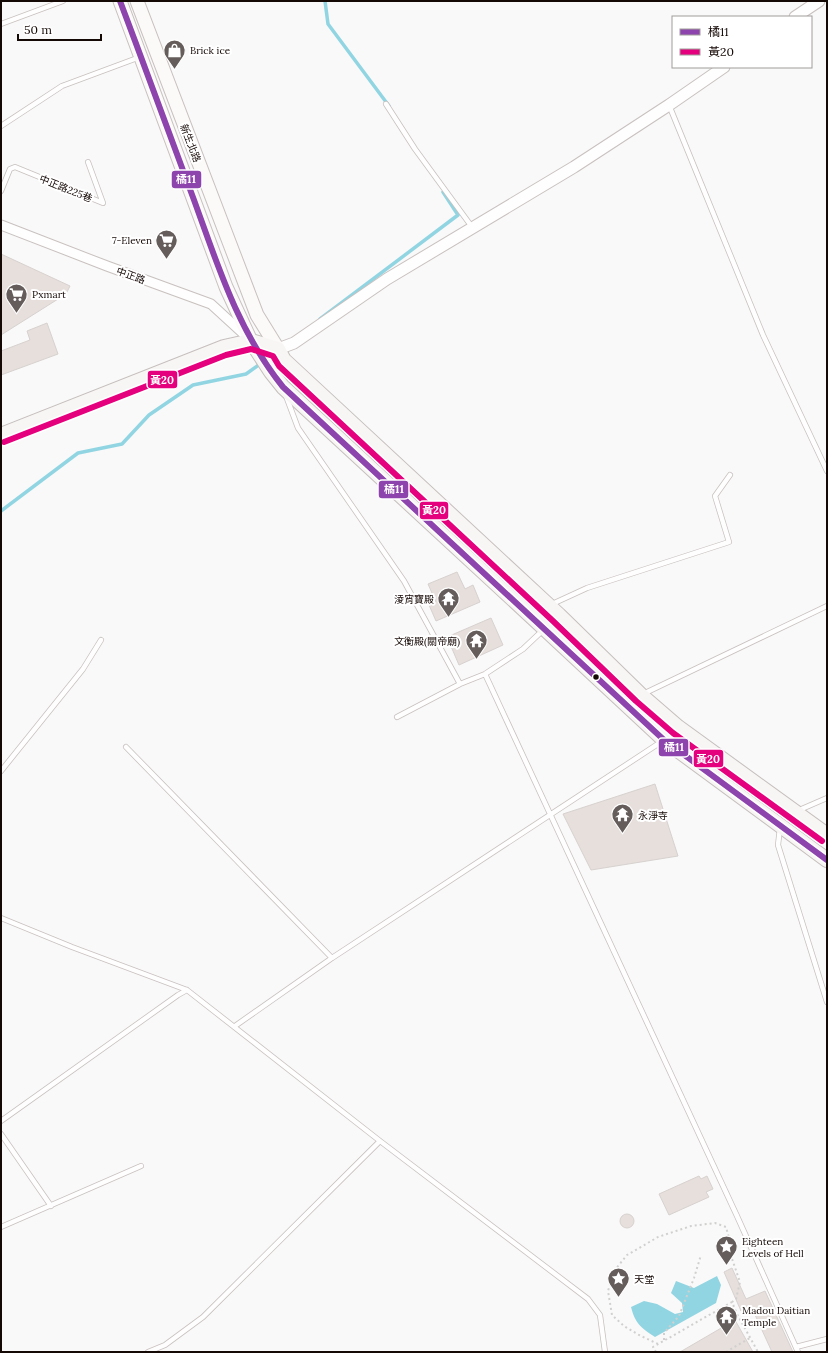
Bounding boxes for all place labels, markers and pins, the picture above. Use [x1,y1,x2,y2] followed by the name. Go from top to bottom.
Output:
[161,37,187,70] shop icon: Brick ice
[190,44,231,57] place label: Brick ice
[154,227,180,260] supermarket icon: 7-Eleven
[112,234,152,247] place label: 7-Eleven
[4,281,30,314] supermarket icon: Pxmart
[32,288,66,301] place label: Pxmart
[436,586,462,619] temple icon: 淩宵寶殿
[394,593,434,606] place label: 淩宵寶殿
[463,628,489,661] temple icon: 文衡殿(關帝廟)
[394,635,460,648] place label: 文衡殿(關帝廟)
[591,672,601,682] unlabelled marker
[609,802,635,835] temple icon: 永淨寺
[638,809,668,822] place label: 永淨寺
[713,1234,739,1267] place icon: Eighteen Levels of Hell
[742,1235,804,1260] place label: Eighteen Levels of Hell
[605,1266,631,1299] place icon: 天堂
[634,1273,654,1286] place label: 天堂
[713,1303,739,1336] temple icon: Madou Daitian Temple
[742,1304,810,1329] place label: Madou Daitian Temple

